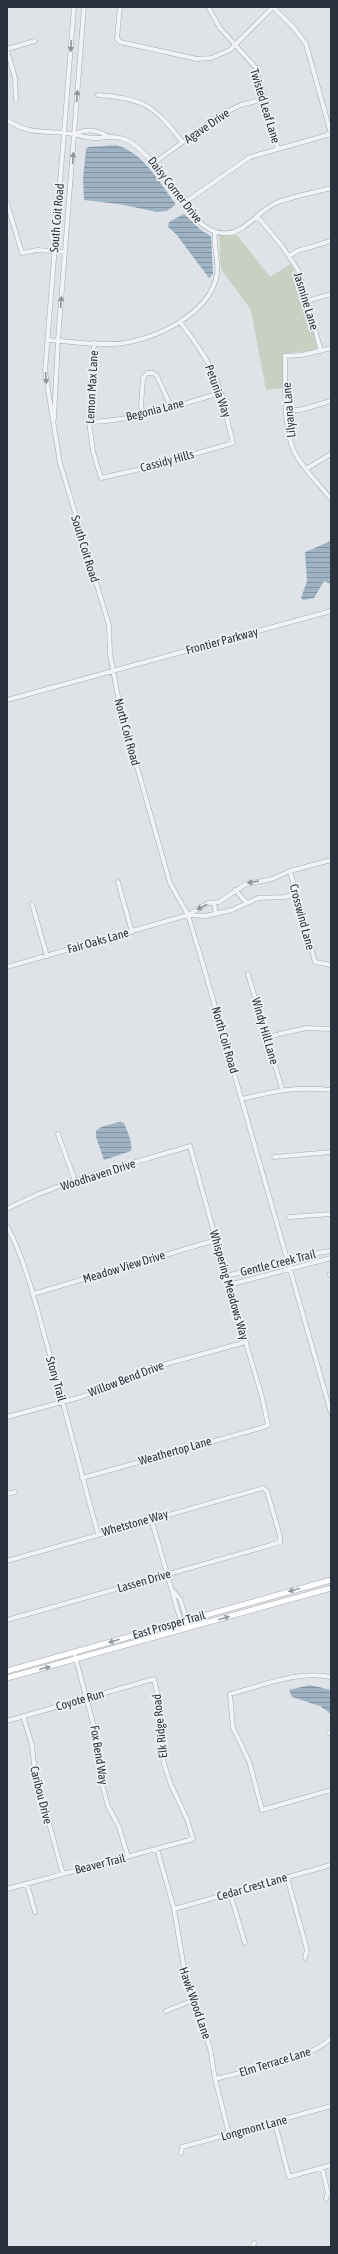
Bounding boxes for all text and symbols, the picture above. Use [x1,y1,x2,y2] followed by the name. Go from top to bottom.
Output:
[68,40,75,52] one-way arrow
[247,67,283,145] street label: Twisted Leaf Lane
[74,90,81,102] one-way arrow
[182,106,232,146] street label: Agave Drive
[69,152,76,164] one-way arrow
[145,154,205,226] street label: Daisy Corner Drive
[47,183,67,253] street label: South Coit Road
[291,271,321,331] street label: Jasmine Lane
[58,296,65,308] one-way arrow
[83,350,101,424] street label: Lemon Max Lane
[202,363,234,419] street label: Petunia Way
[42,372,49,385] one-way arrow
[280,382,298,438] street label: Lilyana Lane
[125,396,185,424] street label: Begonia Lane
[139,447,195,475] street label: Cassidy Hills
[68,514,102,584] street label: South Coit Road
[184,625,260,657] street label: Frontier Parkway
[111,697,143,767] street label: North Coit Road
[247,880,259,886] one-way arrow
[286,883,318,951] street label: Crosswind Lane
[196,903,208,910] one-way arrow
[66,926,130,956] street label: Fair Oaks Lane
[249,996,281,1066] street label: Windy Hill Lane
[209,1005,241,1075] street label: North Coit Road
[59,1156,137,1194] street label: Woodhaven Drive
[207,1228,251,1342] street label: Whispering Meadows Way
[239,1247,318,1279] street label: Gentle Creek Trail
[81,1248,167,1286] street label: Meadow View Drive
[43,1355,69,1404] street label: Stony Trail
[86,1358,166,1400] street label: Willow Bend Drive
[137,1434,213,1468] street label: Weathertop Lane
[100,1507,170,1539] street label: Whetstone Way
[116,1567,172,1595] street label: Lassen Drive
[287,1587,299,1593] one-way arrow
[131,1608,208,1642] street label: East Prosper Trail
[218,1615,230,1621] one-way arrow
[108,1638,121,1644] one-way arrow
[38,1664,51,1670] one-way arrow
[54,1686,106,1714] street label: Coyote Run
[150,1693,170,1759] street label: Elk Ridge Road
[87,1724,111,1786] street label: Fox Bend Way
[27,1765,55,1825] street label: Caribou Drive
[73,1851,127,1877] street label: Beaver Trail
[215,1870,289,1904] street label: Cedar Crest Lane
[176,1965,214,2041] street label: Hawk Wood Lane
[238,2044,312,2080] street label: Elm Terrace Lane
[219,2112,289,2144] street label: Longmont Lane

